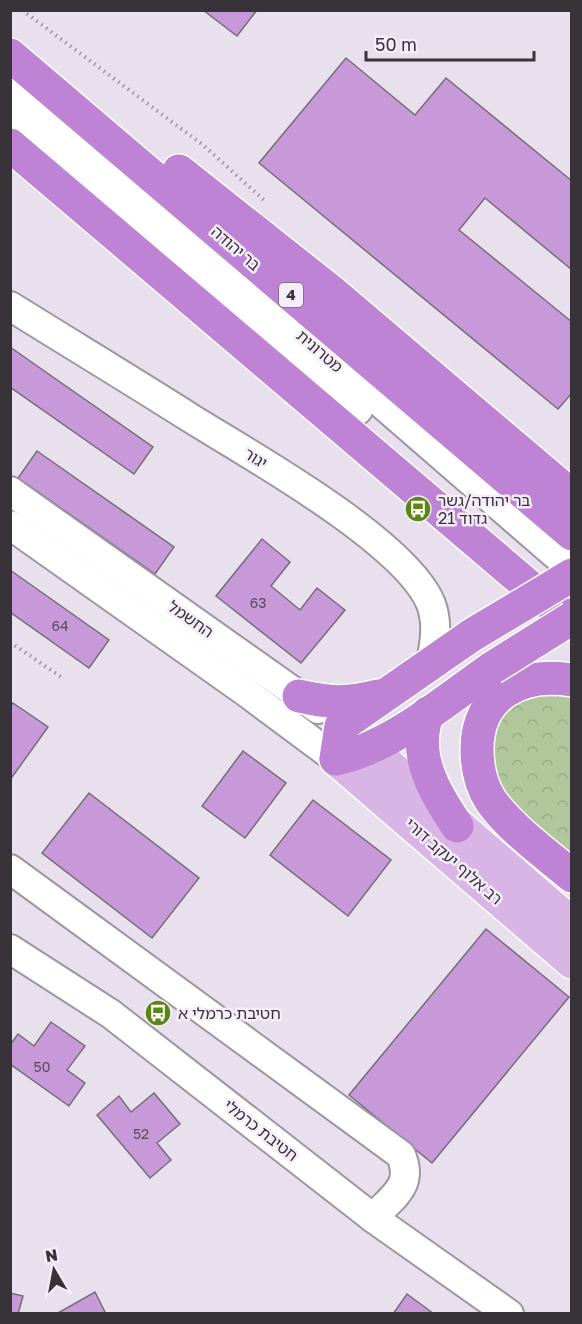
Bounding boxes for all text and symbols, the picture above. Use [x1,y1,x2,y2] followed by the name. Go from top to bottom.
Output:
[366,24,534,62] scale bar
[375,33,417,55] text: 50 m
[207,221,265,275] street label: בר יהודה
[279,283,303,307] road number: 4
[293,325,347,377] street label: מטרונית
[241,443,271,473] street label: יגור
[438,490,530,528] place label: בר יהודה/גשר גדוד 21
[403,494,433,524] bus stop icon: בר יהודה/גשר גדוד 21
[250,594,266,611] house number: 63
[164,596,218,642] street label: החשמל
[51,617,69,634] house number: 64
[401,814,507,908] street label: רב אלוף יעקב דורי
[143,998,173,1028] bus stop icon: חטיבת כרמלי א
[178,1003,281,1023] place label: חטיבת כרמלי א
[34,1058,50,1075] house number: 50
[220,1095,302,1165] street label: חטיבת כרמלי
[133,1125,149,1142] house number: 52
[24,1240,84,1300] north arrow
[44,1244,59,1266] text: N

